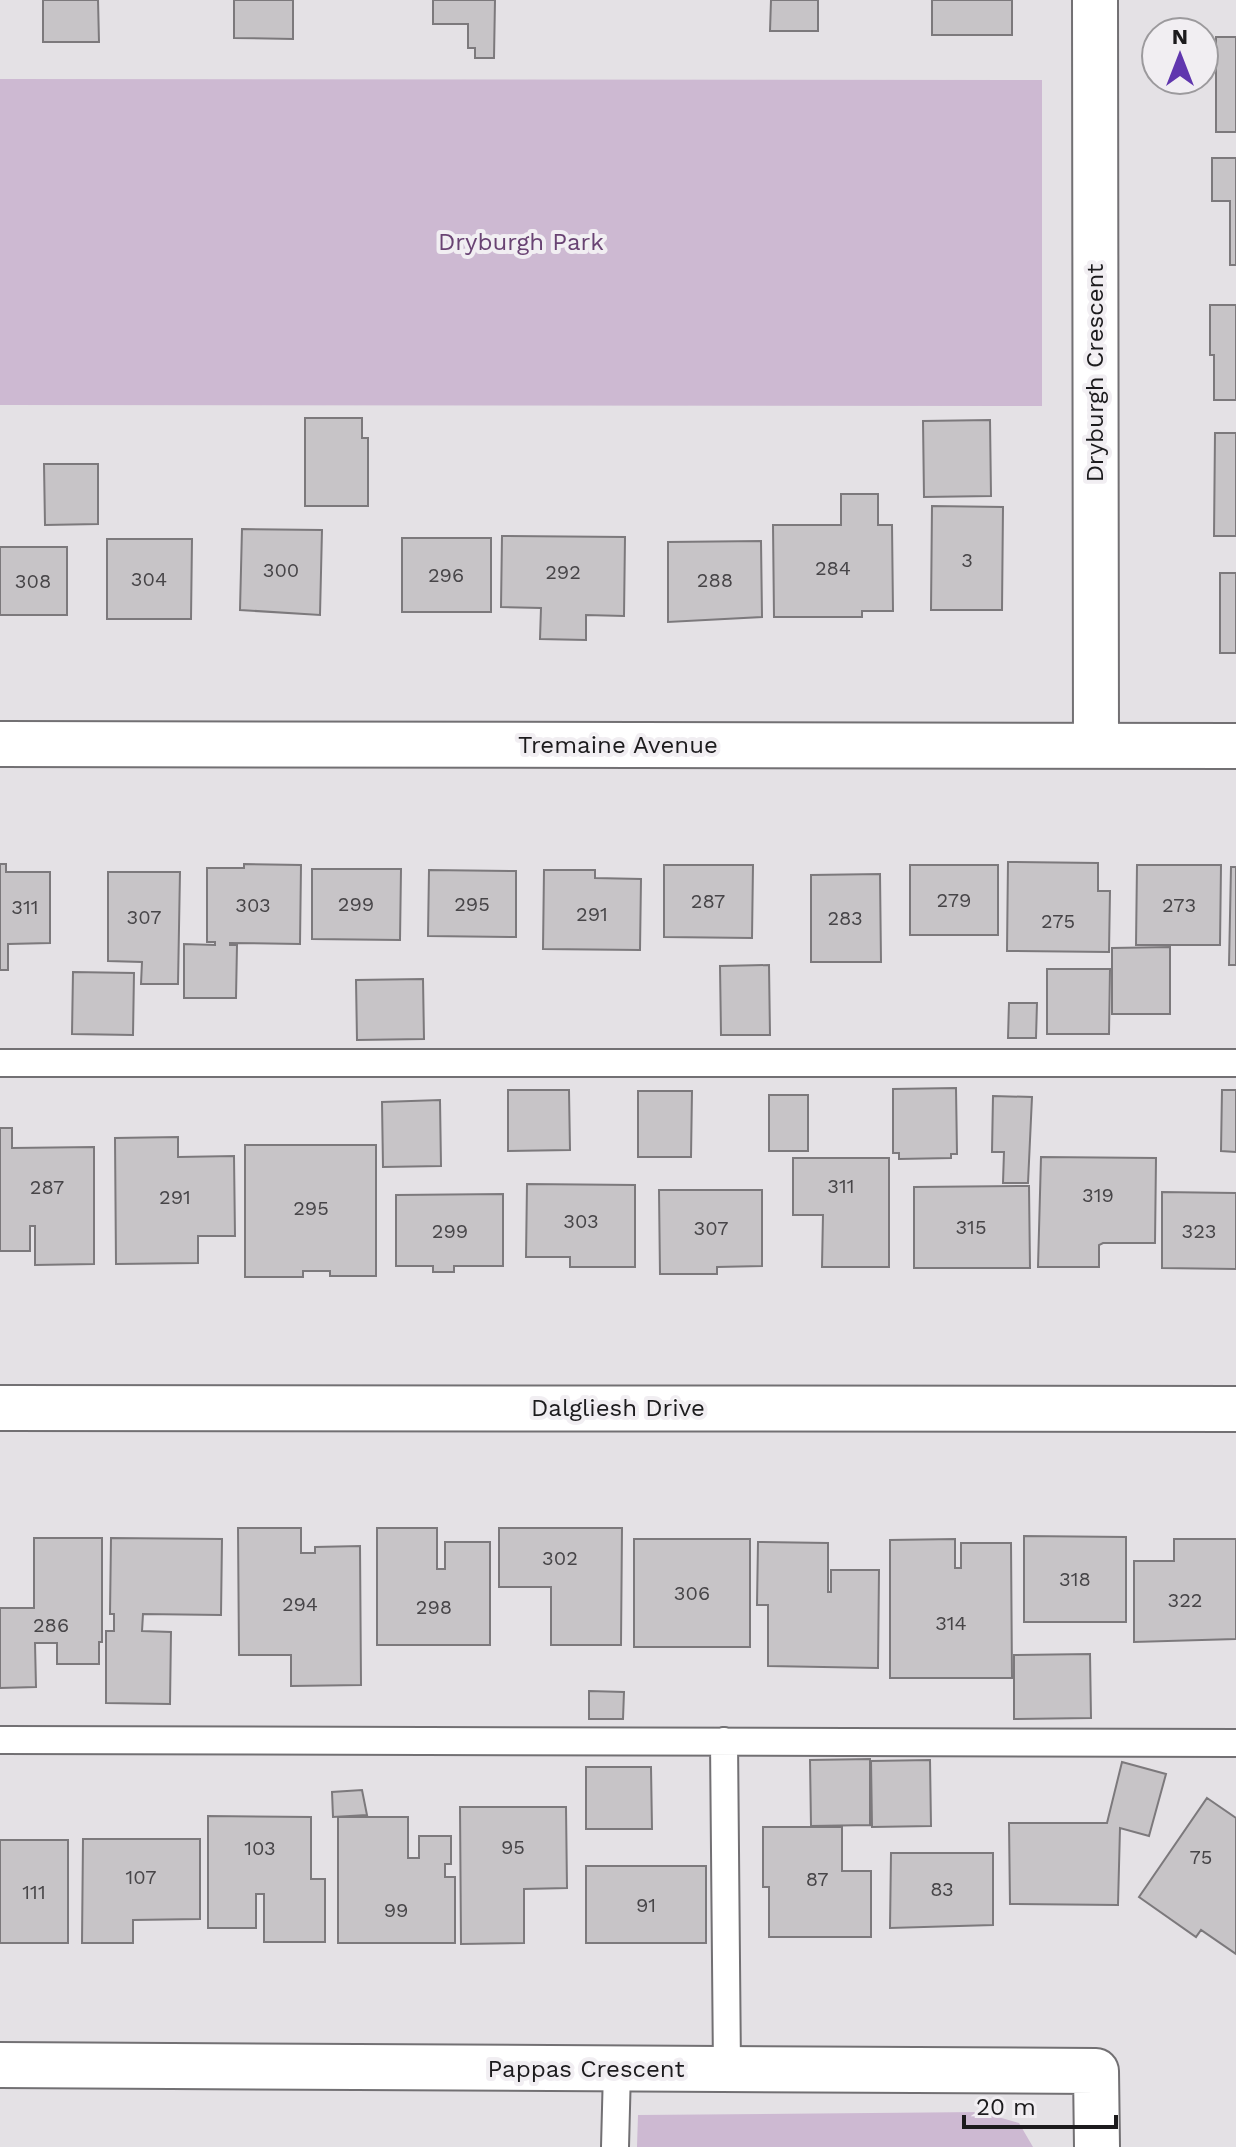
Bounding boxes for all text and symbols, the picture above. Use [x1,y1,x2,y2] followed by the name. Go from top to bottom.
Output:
[1140,16,1220,96] north arrow
[1172,24,1188,49] text: N
[438,228,604,256] park label: Dryburgh Park
[1081,264,1109,482] street label: Dryburgh Crescent
[961,548,973,572] house number: 3
[815,556,851,580] house number: 284
[263,558,299,582] house number: 300
[545,560,581,584] house number: 292
[428,563,464,587] house number: 296
[131,567,167,591] house number: 304
[697,568,733,592] house number: 288
[15,569,51,593] house number: 308
[518,731,718,759] street label: Tremaine Avenue
[937,888,971,912] house number: 279
[691,889,725,913] house number: 287
[338,892,374,916] house number: 299
[454,892,490,916] house number: 295
[235,893,271,917] house number: 303
[1162,893,1196,917] house number: 273
[11,895,39,919] house number: 311
[576,902,608,926] house number: 291
[127,905,161,929] house number: 307
[827,906,863,930] house number: 283
[1041,909,1075,933] house number: 275
[827,1174,855,1198] house number: 311
[30,1175,64,1199] house number: 287
[1082,1183,1114,1207] house number: 319
[159,1185,191,1209] house number: 291
[293,1196,329,1220] house number: 295
[563,1209,599,1233] house number: 303
[955,1215,987,1239] house number: 315
[694,1216,728,1240] house number: 307
[432,1219,468,1243] house number: 299
[1182,1219,1216,1243] house number: 323
[531,1394,705,1422] street label: Dalgliesh Drive
[542,1546,578,1570] house number: 302
[1059,1567,1091,1591] house number: 318
[674,1581,710,1605] house number: 306
[1168,1588,1202,1612] house number: 322
[282,1592,318,1616] house number: 294
[416,1595,452,1619] house number: 298
[935,1611,967,1635] house number: 314
[33,1613,69,1637] house number: 286
[501,1835,525,1859] house number: 95
[244,1836,276,1860] house number: 103
[1190,1845,1212,1869] house number: 75
[125,1865,157,1889] house number: 107
[806,1867,828,1891] house number: 87
[930,1877,954,1901] house number: 83
[22,1880,46,1904] house number: 111
[636,1893,656,1917] house number: 91
[384,1898,408,1922] house number: 99
[487,2055,685,2083] street label: Pappas Crescent
[964,2079,1116,2129] scale bar
[976,2093,1036,2121] text: 20 m

